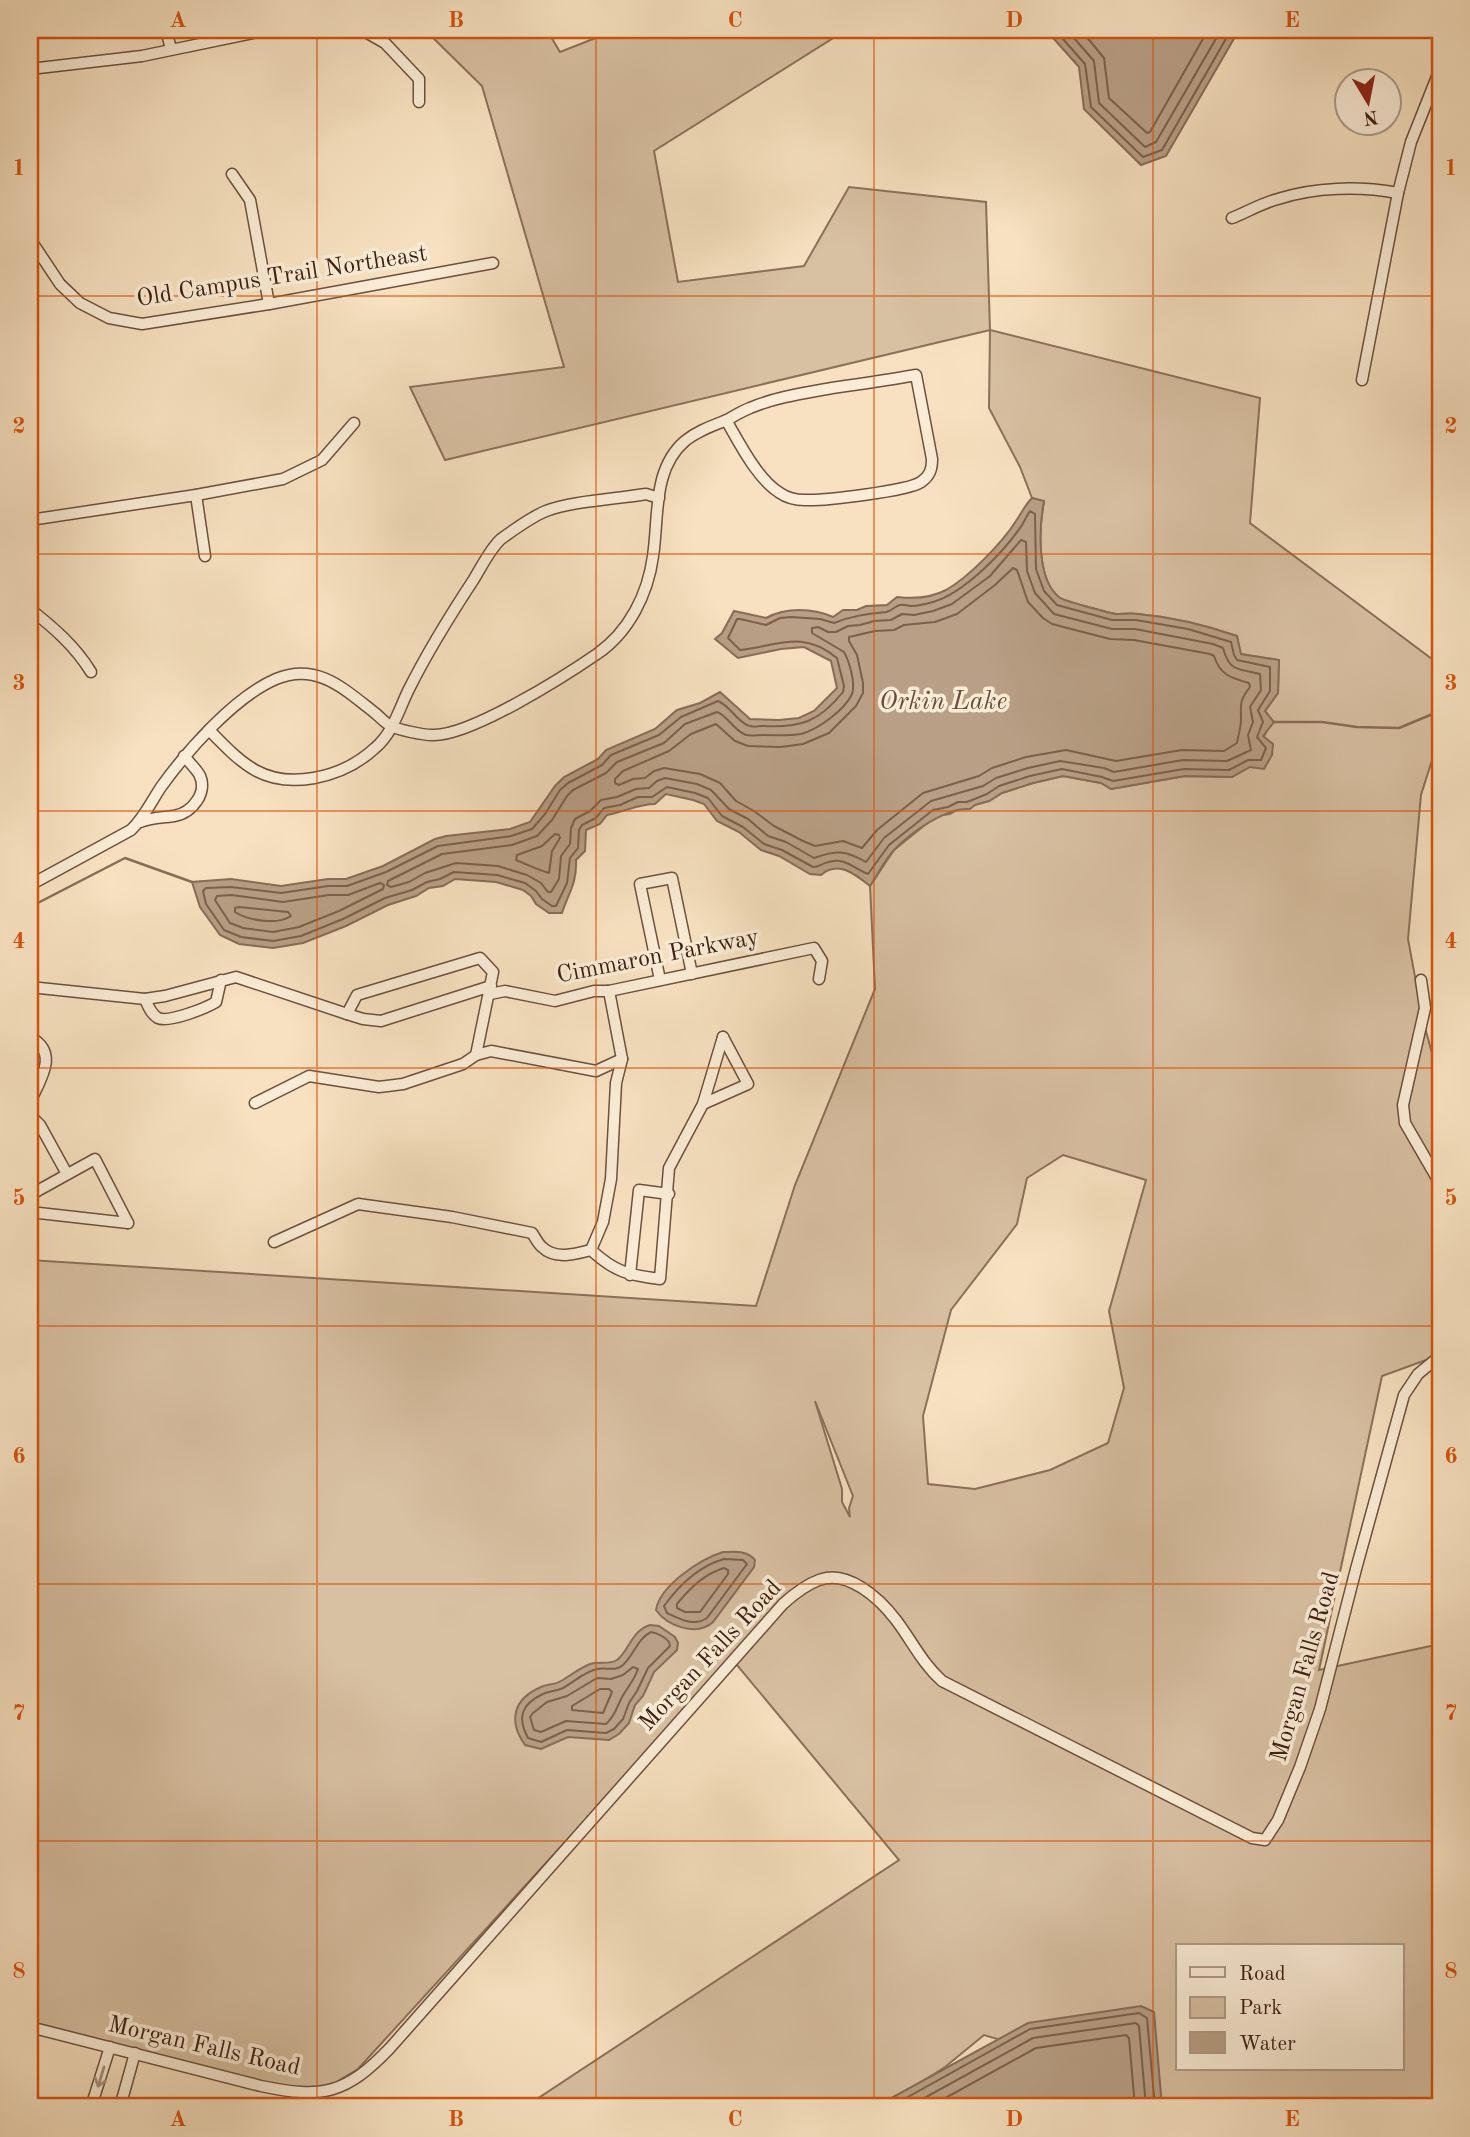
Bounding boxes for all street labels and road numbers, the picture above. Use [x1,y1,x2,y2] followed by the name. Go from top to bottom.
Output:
[135,242,429,312] street label: Old Campus Trail Northeast
[555,926,761,988] street label: Cimmaron Parkway
[1267,1569,1345,1765] street label: Morgan Falls Road
[635,1576,787,1736] street label: Morgan Falls Road
[106,2013,302,2081] street label: Morgan Falls Road

